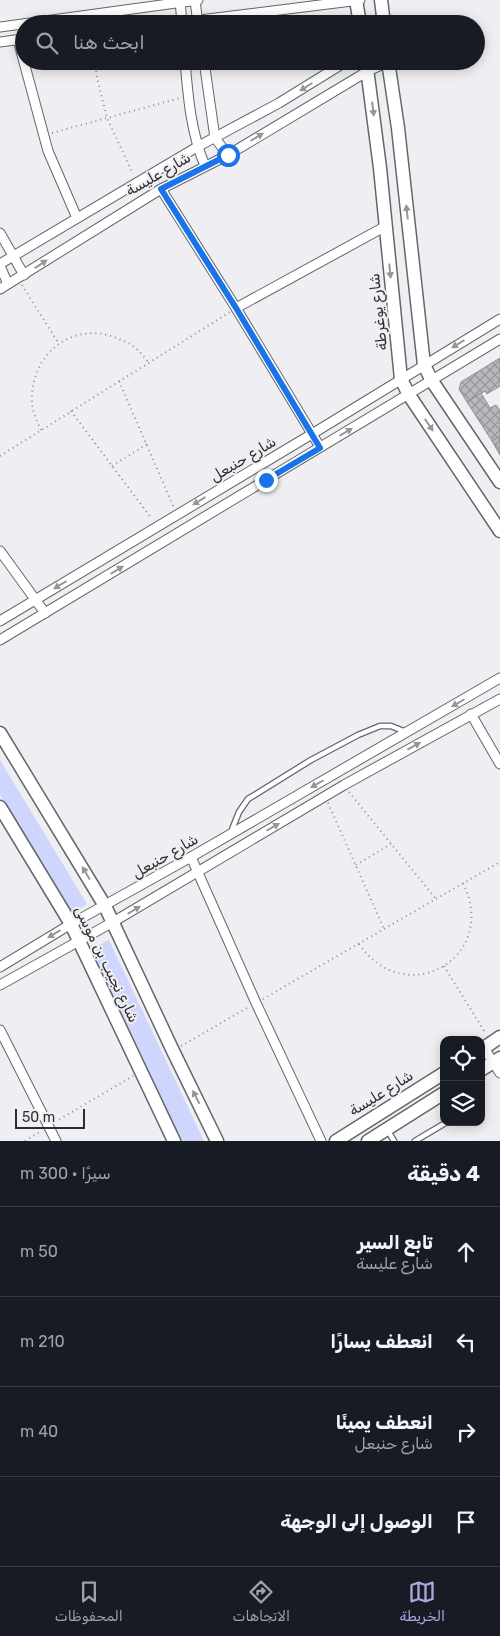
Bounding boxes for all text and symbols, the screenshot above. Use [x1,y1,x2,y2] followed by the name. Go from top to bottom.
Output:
[15,15,485,70] search box
[33,29,61,57] icon: search
[73,31,145,54] text: ابحث هنا
[299,82,312,91] one-way arrow
[369,102,377,118] one-way arrow
[250,133,263,142] one-way arrow
[217,144,240,167] route start
[122,148,195,202] street label: شارع عليسة
[403,204,411,220] one-way arrow
[35,259,48,268] one-way arrow
[386,263,394,279] one-way arrow
[365,272,393,352] street label: شارع يوغرطة
[452,340,465,349] one-way arrow
[424,418,434,432] one-way arrow
[339,428,353,436] one-way arrow
[207,432,280,487] street label: شارع حنبعل
[255,469,278,492] route end
[193,496,206,505] one-way arrow
[110,565,123,574] one-way arrow
[54,580,67,590] one-way arrow
[451,698,464,707] one-way arrow
[407,742,422,750] one-way arrow
[310,780,325,788] one-way arrow
[267,822,280,831] one-way arrow
[129,830,202,884] street label: شارع حنبعل
[81,867,90,880] one-way arrow
[69,903,143,1026] street label: شارع نجيب بن موسى
[127,905,140,914] one-way arrow
[48,929,61,938] one-way arrow
[440,1036,485,1126] map controls
[440,1036,485,1081] button: locate
[346,1066,417,1121] street label: شارع عليسة
[440,1081,485,1126] button: layers
[192,1090,200,1104] one-way arrow
[15,1106,85,1129] scale bar
[22,1109,55,1126] text: 50 m
[407,1161,480,1186] text: 4 دقيقة
[20,1164,111,1183] text: سيرًا · 300 m
[357,1231,433,1254] text: تابع السير
[452,1238,480,1266] icon: ahead
[20,1242,58,1261] text: 50 m
[356,1254,433,1273] text: شارع عليسة
[452,1328,480,1356] icon: left
[330,1330,433,1353] text: انعطف يسارًا
[20,1332,65,1351] text: 210 m
[336,1411,433,1434] text: انعطف يمينًا
[452,1418,480,1446] icon: right
[20,1422,58,1441] text: 40 m
[355,1434,433,1453] text: شارع حنبعل
[452,1508,480,1536] icon: arrive
[280,1510,433,1533] text: الوصول إلى الوجهة
[55,1578,123,1625] tab: المحفوظات
[233,1578,290,1625] tab: الاتجاهات
[400,1578,445,1625] tab: الخريطة

